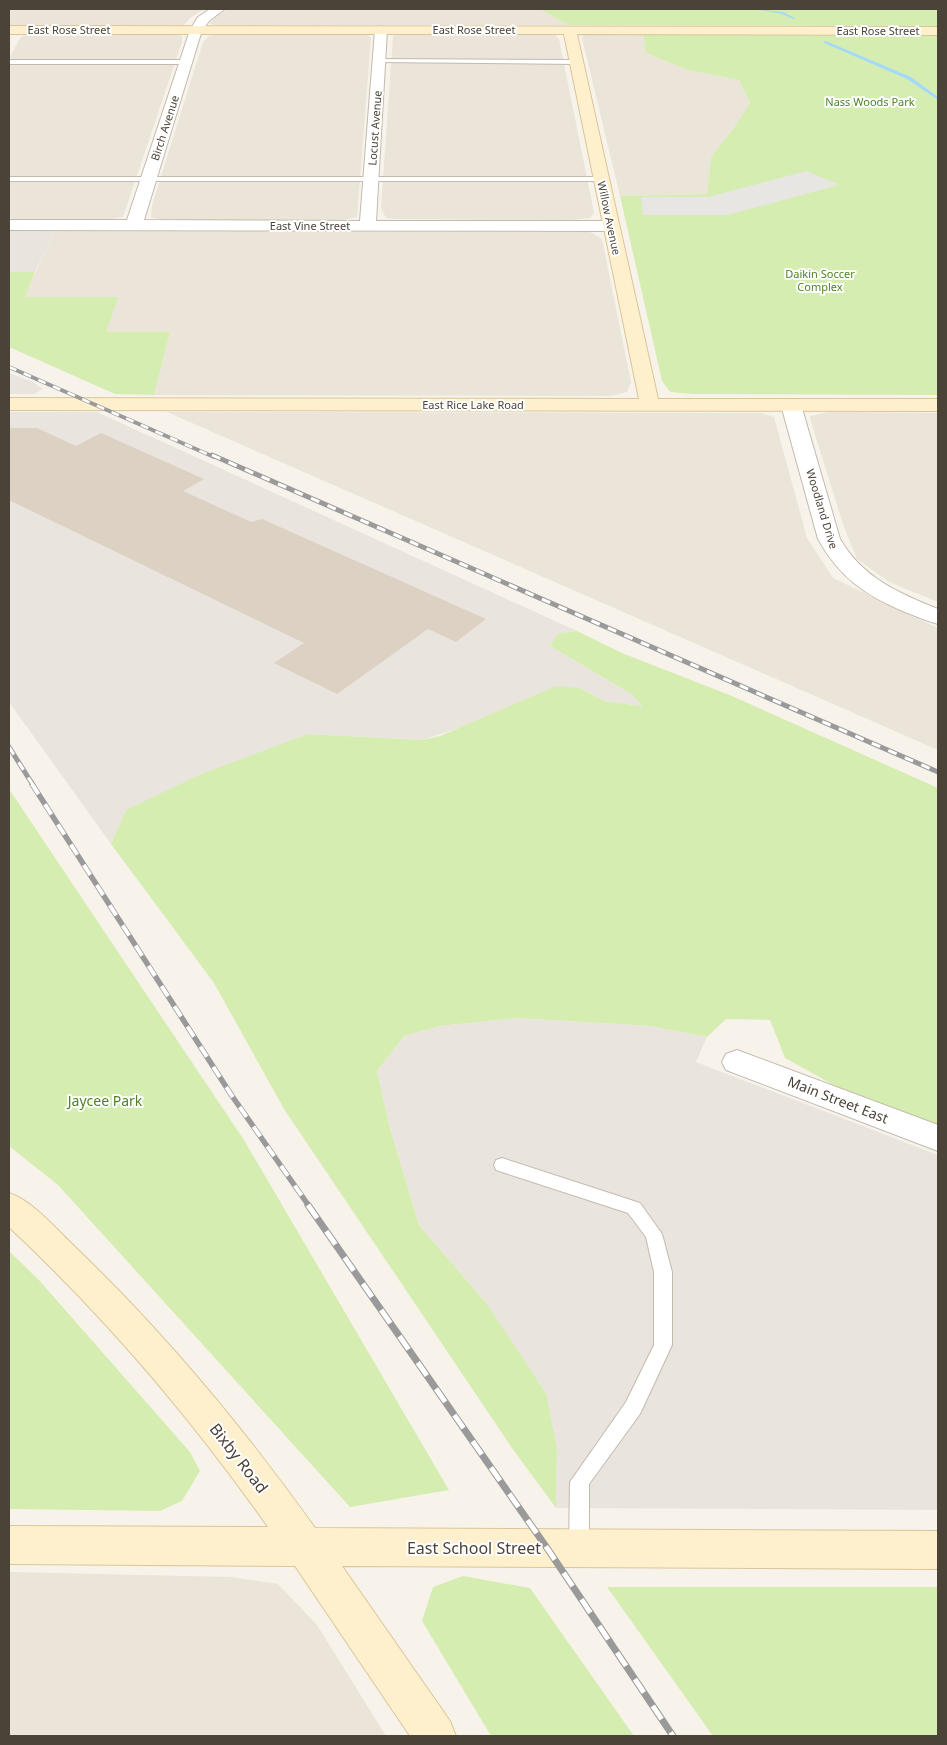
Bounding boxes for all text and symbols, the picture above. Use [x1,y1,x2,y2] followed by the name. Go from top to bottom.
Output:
[28,22,110,37] street label: East Rose Street
[433,22,515,37] street label: East Rose Street
[837,23,919,38] street label: East Rose Street
[364,90,385,166] street label: Locust Avenue
[147,93,182,162] street label: Birch Avenue
[825,94,915,109] park label: Nass Woods Park
[594,180,625,256] street label: Willow Avenue
[270,218,350,233] street label: East Vine Street
[785,266,855,294] park label: Daikin Soccer Complex
[422,397,524,412] street label: East Rice Lake Road
[803,467,842,551] street label: Woodland Drive
[785,1072,891,1128] street label: Main Street East
[66,1091,143,1110] park label: Jaycee Park
[205,1418,273,1498] street label: Bixby Road
[407,1537,541,1559] street label: East School Street

